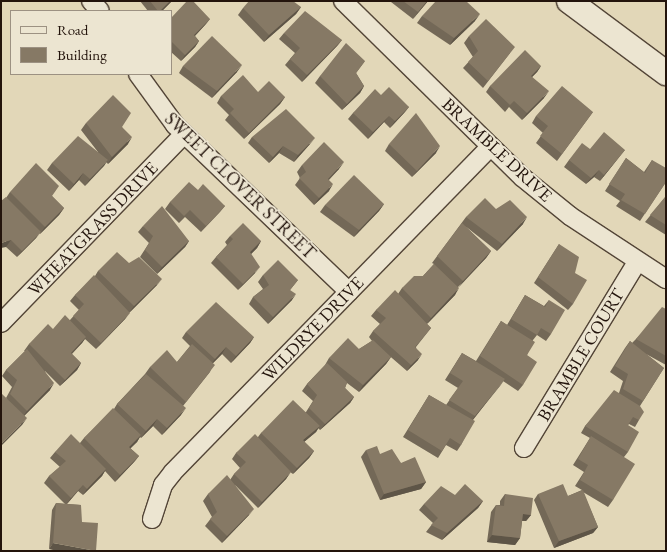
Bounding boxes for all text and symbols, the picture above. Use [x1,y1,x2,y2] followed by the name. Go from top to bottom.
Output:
[10,10,172,75] legend
[57,20,88,39] text: Road
[57,45,107,64] text: Building
[438,94,556,206] street label: BRAMBLE DRIVE
[160,108,320,264] street label: SWEET CLOVER STREET
[23,158,163,300] street label: WHEATGRASS DRIVE
[258,272,368,386] street label: WILDRYE DRIVE
[533,285,629,425] street label: BRAMBLE COURT

